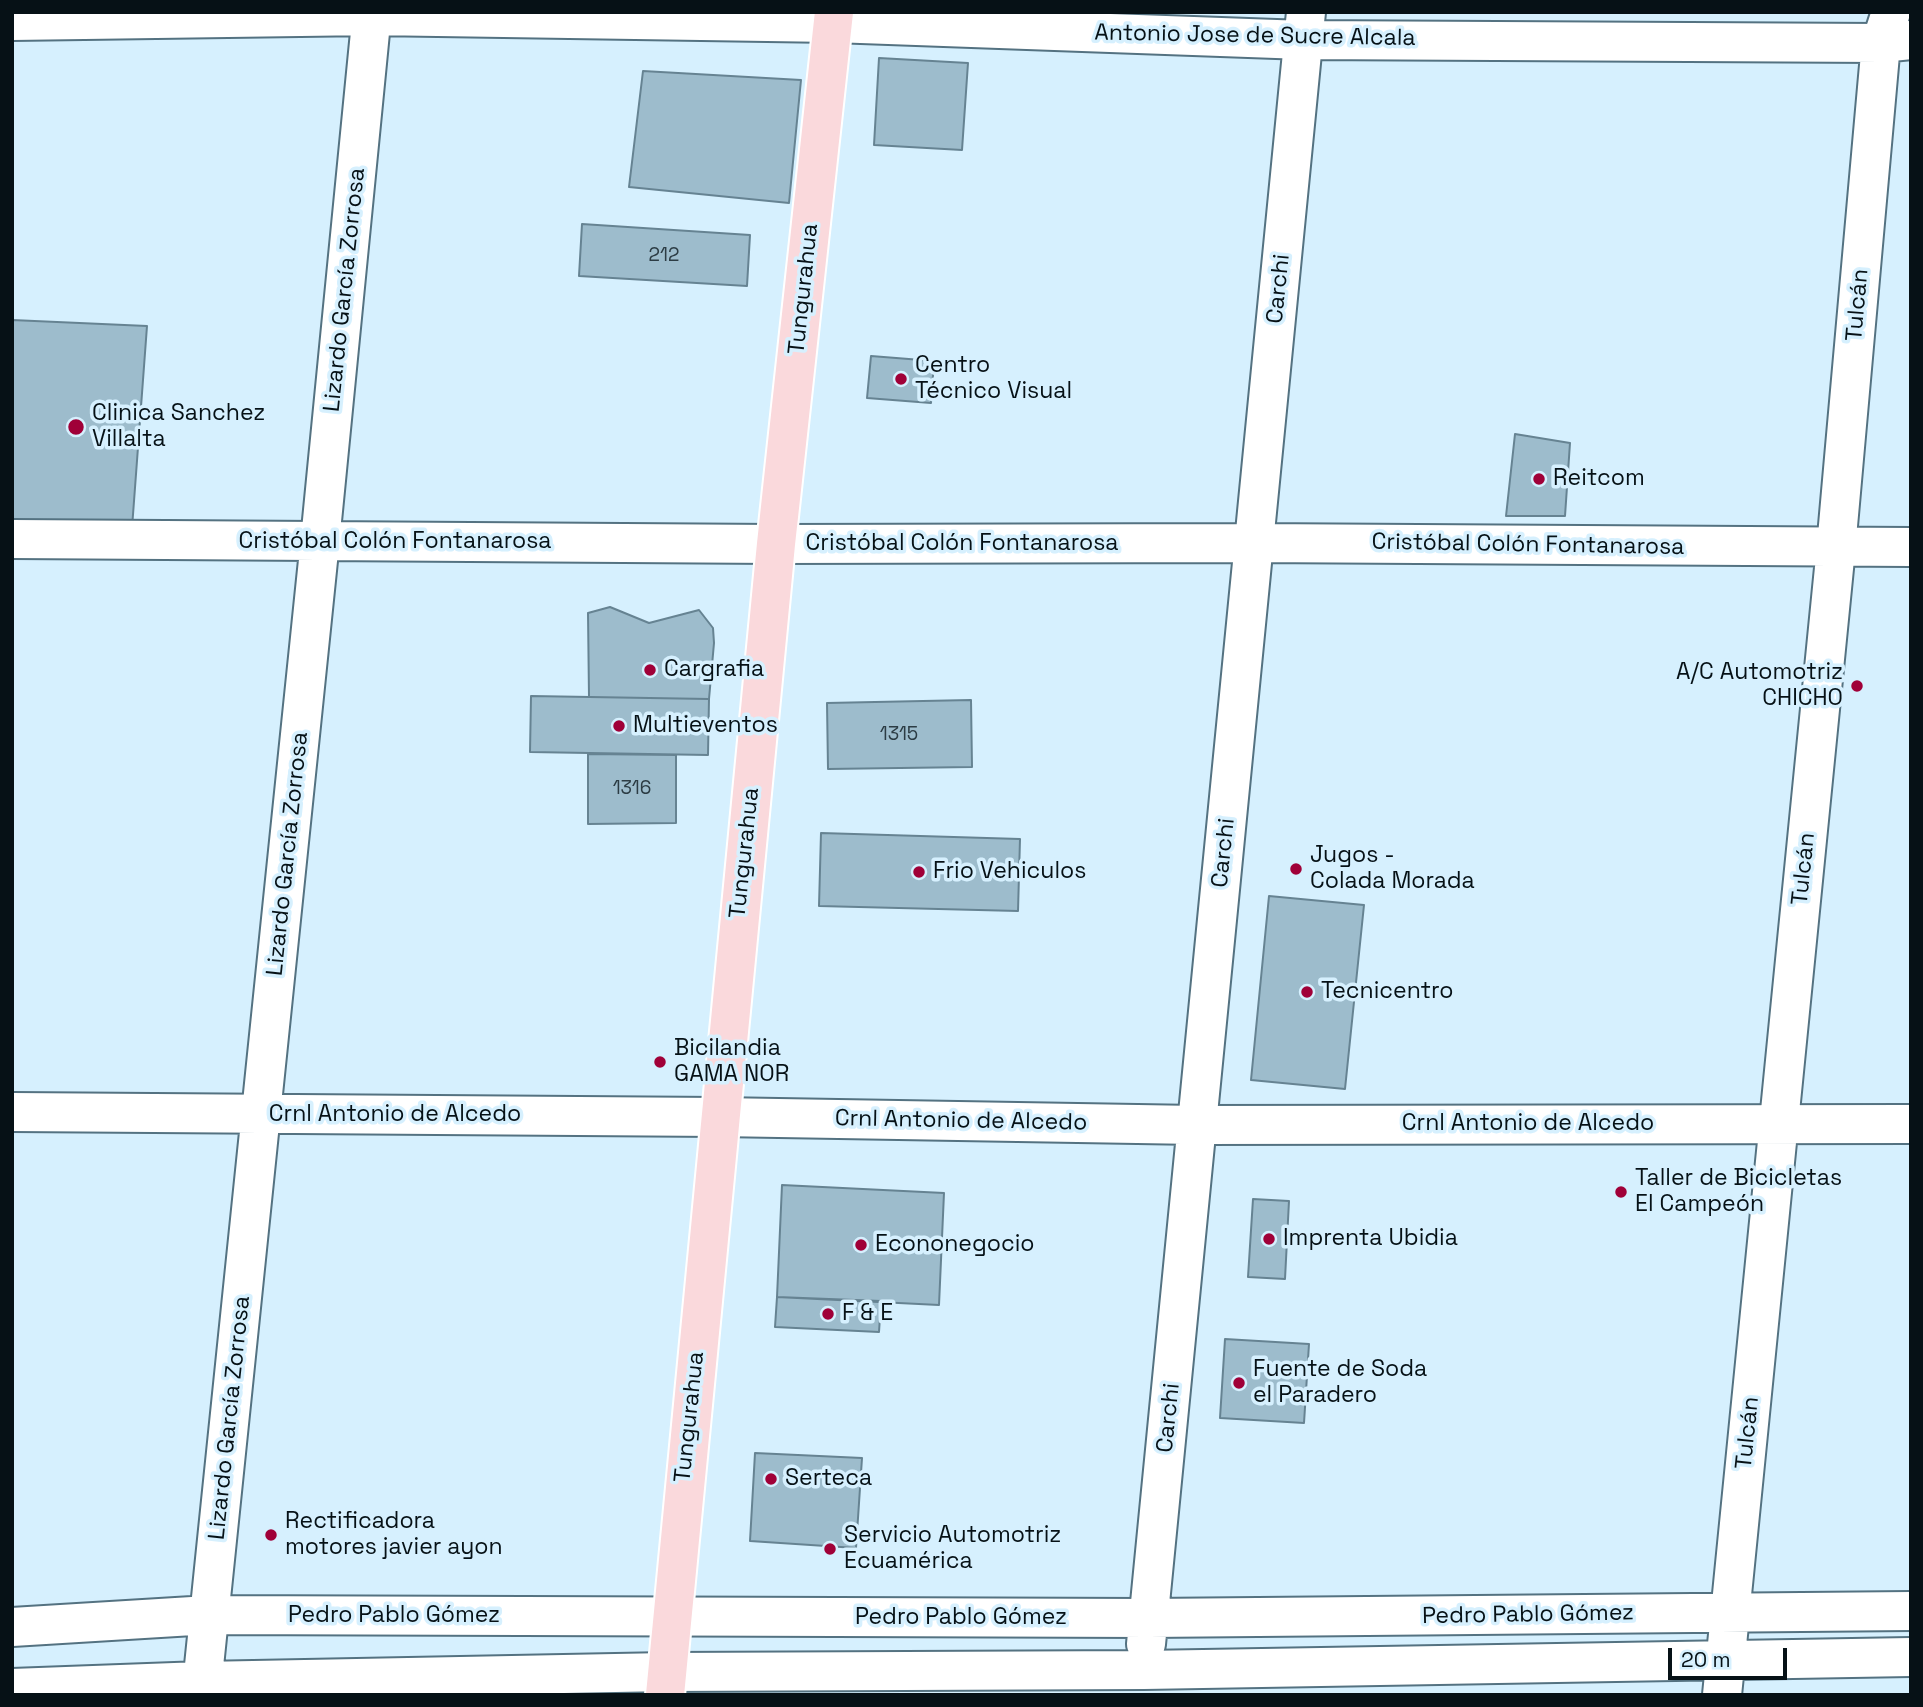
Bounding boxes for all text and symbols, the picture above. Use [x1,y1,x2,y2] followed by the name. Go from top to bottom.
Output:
[1094,19,1416,53] street label: Antonio Jose de Sucre Alcala
[318,167,372,413] street label: Lizardo García Zorrosa
[783,222,825,356] street label: Tungurahua
[649,245,679,267] house number: 212
[1262,253,1296,325] street label: Carchi
[1841,268,1875,342] street label: Tulcán
[915,352,1072,406] place label: Centro Técnico Visual
[893,371,909,387] marker: Centro Técnico Visual
[92,400,265,454] place label: Clinica Sanchez Villalta
[66,417,86,437] marker: Clinica Sanchez Villalta
[1553,465,1645,493] place label: Reitcom
[1531,471,1547,487] marker: Reitcom
[239,528,551,556] street label: Cristóbal Colón Fontanarosa
[1371,528,1685,562] street label: Cristóbal Colón Fontanarosa
[806,530,1118,558] street label: Cristóbal Colón Fontanarosa
[664,656,764,684] place label: Cargrafia
[1676,659,1843,713] place label: A/C Automotriz CHICHO
[642,662,658,678] marker: Cargrafia
[1849,678,1865,694] marker: A/C Automotriz CHICHO
[633,712,778,740] place label: Multieventos
[611,718,627,734] marker: Multieventos
[880,724,918,746] house number: 1315
[261,731,315,977] street label: Lizardo García Zorrosa
[613,778,651,800] house number: 1316
[724,786,766,920] street label: Tungurahua
[1207,817,1241,889] street label: Carchi
[1786,831,1822,907] street label: Tulcán
[1310,842,1475,896] place label: Jugos - Colada Morada
[933,858,1086,886] place label: Frio Vehiculos
[1288,861,1304,877] marker: Jugos - Colada Morada
[911,864,927,880] marker: Frio Vehiculos
[1321,978,1454,1006] place label: Tecnicentro
[1299,984,1315,1000] marker: Tecnicentro
[674,1035,789,1089] place label: Bicilandia GAMA NOR
[652,1054,668,1070] marker: Bicilandia GAMA NOR
[269,1101,521,1129] street label: Crnl Antonio de Alcedo
[835,1105,1087,1137] street label: Crnl Antonio de Alcedo
[1402,1110,1654,1138] street label: Crnl Antonio de Alcedo
[1635,1165,1842,1219] place label: Taller de Bicicletas El Campeón
[1613,1184,1629,1200] marker: Taller de Bicicletas El Campeón
[1283,1225,1458,1253] place label: Imprenta Ubidia
[875,1231,1035,1259] place label: Econonegocio
[1261,1231,1277,1247] marker: Imprenta Ubidia
[853,1237,869,1253] marker: Econonegocio
[203,1295,257,1541] street label: Lizardo García Zorrosa
[842,1300,893,1328] place label: F & E
[820,1306,836,1322] marker: F & E
[669,1350,711,1484] street label: Tungurahua
[1253,1356,1427,1410] place label: Fuente de Soda el Paradero
[1231,1375,1247,1391] marker: Fuente de Soda el Paradero
[1152,1382,1186,1454] street label: Carchi
[1730,1395,1766,1471] street label: Tulcán
[785,1465,872,1493] place label: Serteca
[763,1471,779,1487] marker: Serteca
[285,1508,503,1562] place label: Rectificadora motores javier ayon
[844,1522,1061,1576] place label: Servicio Automotriz Ecuamérica
[263,1527,279,1543] marker: Rectificadora motores javier ayon
[822,1541,838,1557] marker: Servicio Automotriz Ecuamérica
[1422,1599,1634,1631] street label: Pedro Pablo Gómez
[288,1602,500,1630] street label: Pedro Pablo Gómez
[855,1604,1067,1632] street label: Pedro Pablo Gómez
[1671,1634,1790,1678] scale bar
[1681,1646,1731,1673] text: 20 m

